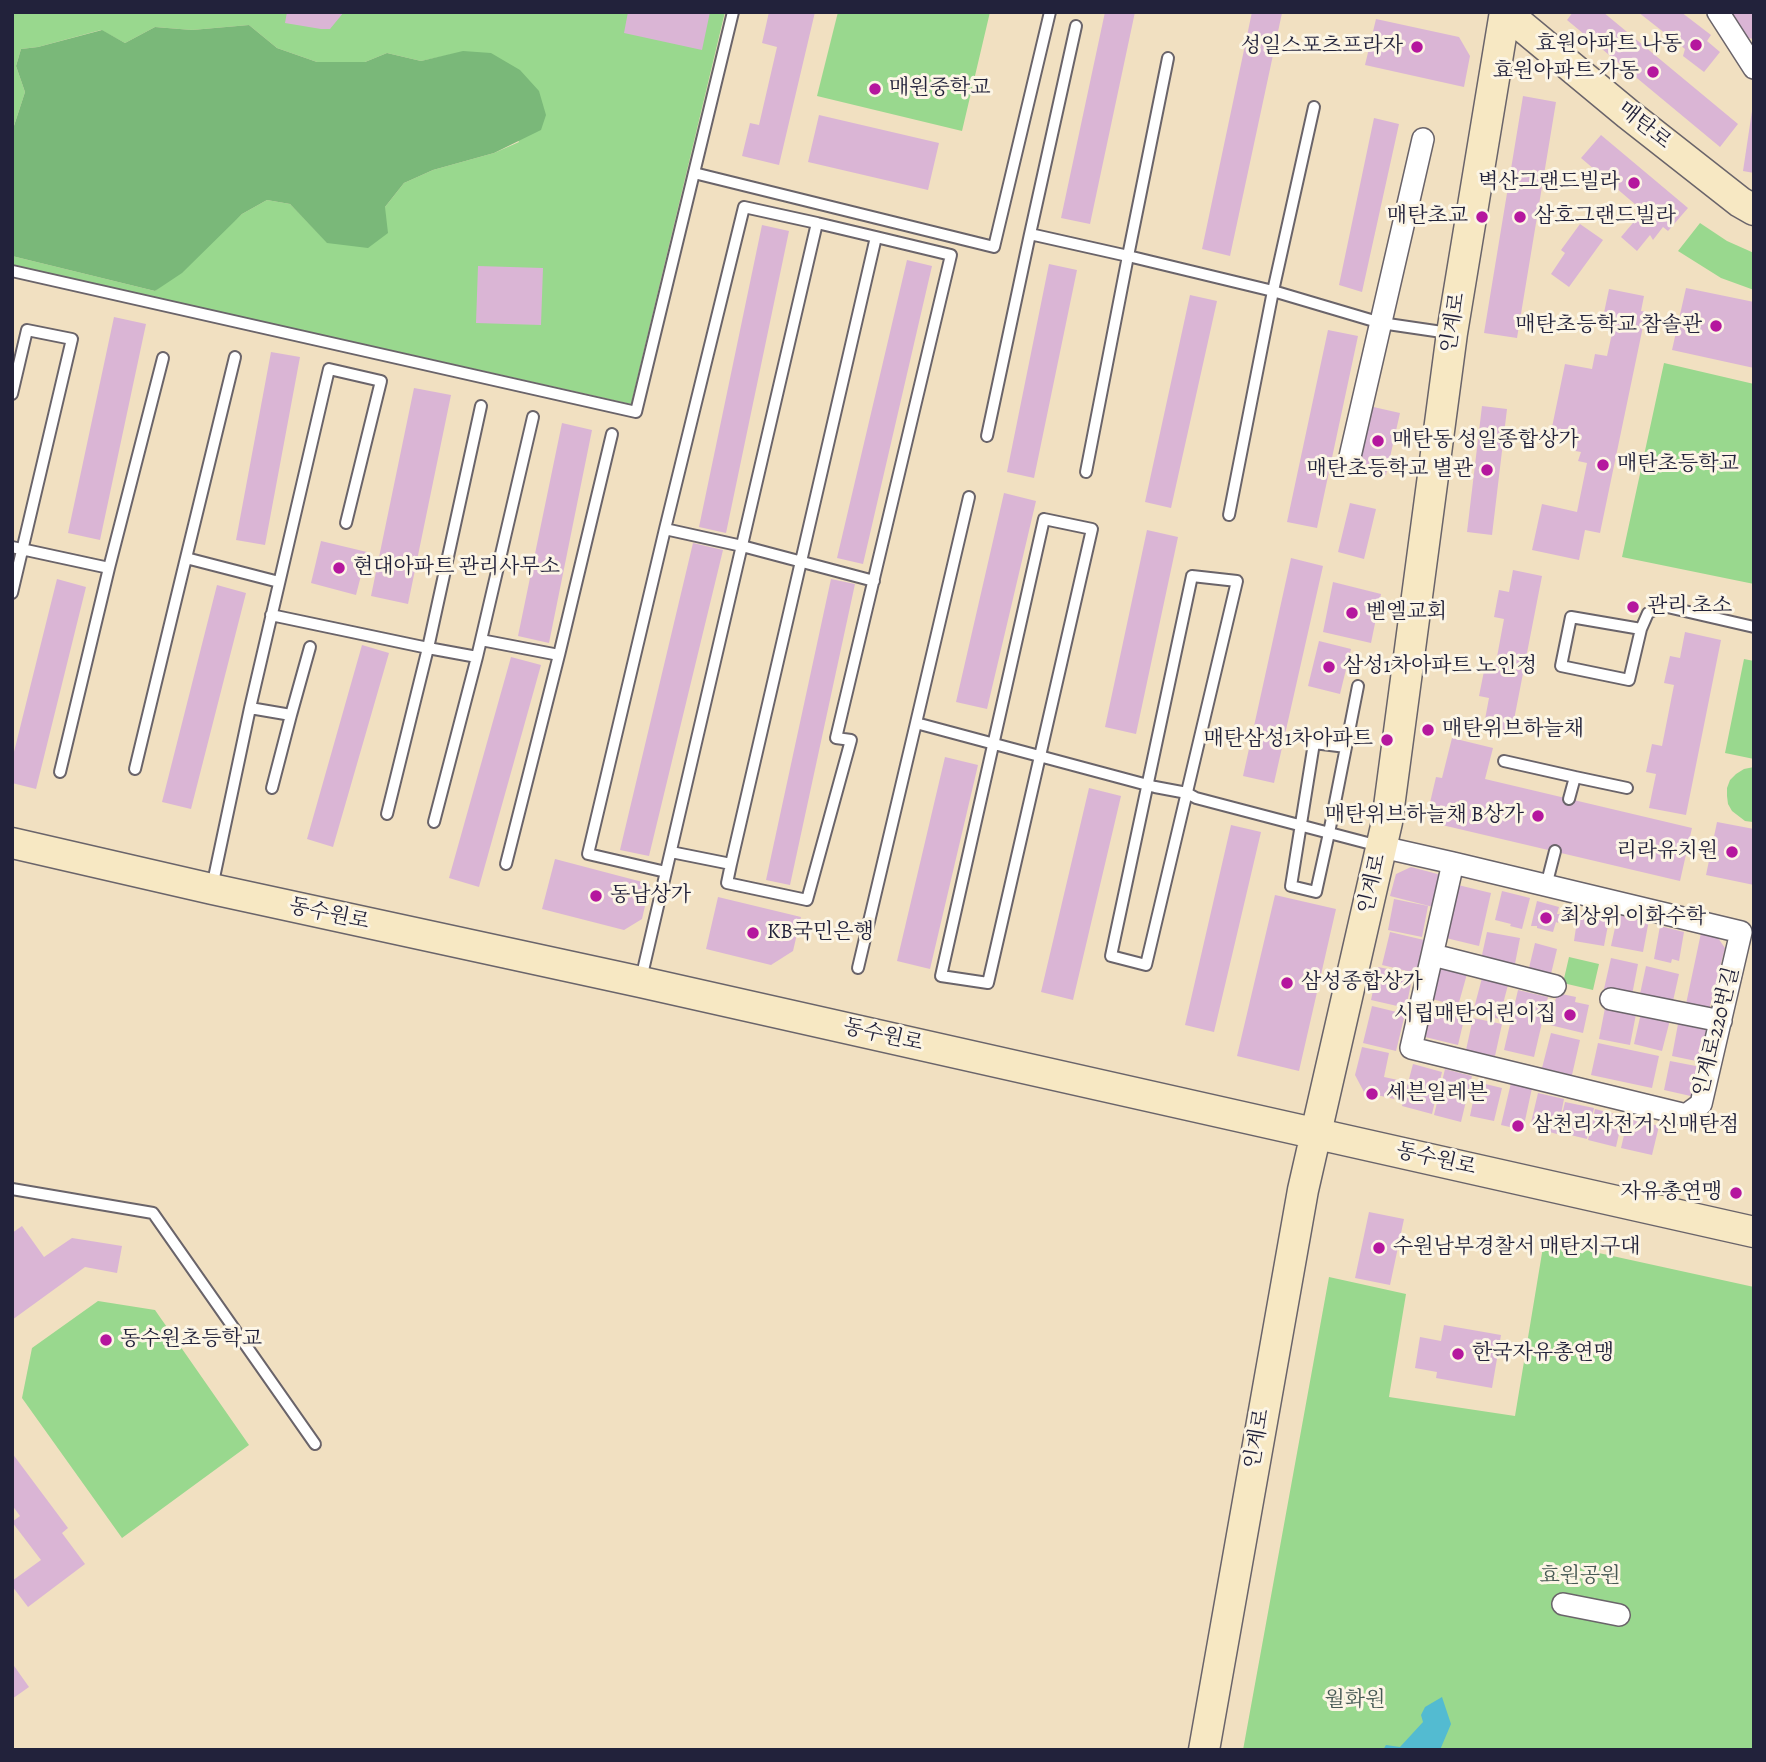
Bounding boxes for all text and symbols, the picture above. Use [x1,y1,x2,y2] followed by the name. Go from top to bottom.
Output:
[1536,32,1682,58] place label: 효원아파트 나동
[1241,34,1403,60] place label: 성일스포츠프라자
[1688,37,1704,53] marker: 효원아파트 나동
[1409,39,1425,55] marker: 성일스포츠프라자
[1493,59,1639,85] place label: 효원아파트 가동
[1645,64,1661,80] marker: 효원아파트 가동
[889,76,990,102] place label: 매원중학교
[867,81,883,97] marker: 매원중학교
[1612,97,1676,155] street label: 매탄로
[1478,170,1620,196] place label: 벽산그랜드빌라
[1626,175,1642,191] marker: 벽산그랜드빌라
[1387,204,1468,230] place label: 매탄초교
[1534,204,1676,230] place label: 삼호그랜드빌라
[1474,209,1490,225] marker: 매탄초교
[1512,209,1528,225] marker: 삼호그랜드빌라
[1437,291,1471,355] street label: 인계로
[1515,313,1702,339] place label: 매탄초등학교 참솔관
[1708,318,1724,334] marker: 매탄초등학교 참솔관
[1392,428,1579,454] place label: 매탄동 성일종합상가
[1370,433,1386,449] marker: 매탄동 성일종합상가
[1617,452,1739,478] place label: 매탄초등학교
[1307,457,1473,483] place label: 매탄초등학교 별관
[1595,457,1611,473] marker: 매탄초등학교
[1479,462,1495,478] marker: 매탄초등학교 별관
[353,555,560,581] place label: 현대아파트 관리사무소
[331,560,347,576] marker: 현대아파트 관리사무소
[1647,594,1732,620] place label: 관리 초소
[1625,599,1641,615] marker: 관리 초소
[1366,600,1447,626] place label: 벧엘교회
[1344,605,1360,621] marker: 벧엘교회
[1343,654,1537,680] place label: 삼성1차아파트 노인정
[1321,659,1337,675] marker: 삼성1차아파트 노인정
[1442,717,1584,743] place label: 매탄위브하늘채
[1420,722,1436,738] marker: 매탄위브하늘채
[1204,727,1373,753] place label: 매탄삼성1차아파트
[1379,732,1395,748] marker: 매탄삼성1차아파트
[1325,803,1524,829] place label: 매탄위브하늘채 B상가
[1530,808,1546,824] marker: 매탄위브하늘채 B상가
[1617,839,1718,865] place label: 리라유치원
[1724,844,1740,860] marker: 리라유치원
[1354,852,1392,916] street label: 인계로
[610,883,691,909] place label: 동남상가
[588,888,604,904] marker: 동남상가
[287,894,371,936] street label: 동수원로
[1560,905,1706,931] place label: 최상위 이화수학
[1538,910,1554,926] marker: 최상위 이화수학
[767,920,874,946] place label: KB국민은행
[745,925,761,941] marker: KB국민은행
[1689,965,1745,1099] street label: 인계로220번길
[1301,970,1423,996] place label: 삼성종합상가
[1279,975,1295,991] marker: 삼성종합상가
[1394,1002,1556,1028] place label: 시립매탄어린이집
[1562,1007,1578,1023] marker: 시립매탄어린이집
[841,1015,925,1057] street label: 동수원로
[1386,1081,1487,1107] place label: 세븐일레븐
[1364,1086,1380,1102] marker: 세븐일레븐
[1532,1113,1739,1139] place label: 삼천리자전거 신매탄점
[1510,1118,1526,1134] marker: 삼천리자전거 신매탄점
[1394,1139,1478,1181] street label: 동수원로
[1621,1180,1722,1206] place label: 자유총연맹
[1728,1185,1744,1201] marker: 자유총연맹
[1393,1235,1641,1261] place label: 수원남부경찰서 매탄지구대
[1371,1240,1387,1256] marker: 수원남부경찰서 매탄지구대
[120,1327,262,1353] place label: 동수원초등학교
[98,1332,114,1348] marker: 동수원초등학교
[1472,1341,1614,1367] place label: 한국자유총연맹
[1450,1346,1466,1362] marker: 한국자유총연맹
[1240,1407,1276,1471] street label: 인계로
[1539,1564,1621,1590] park label: 효원공원
[1325,1688,1385,1714] park label: 월화원

